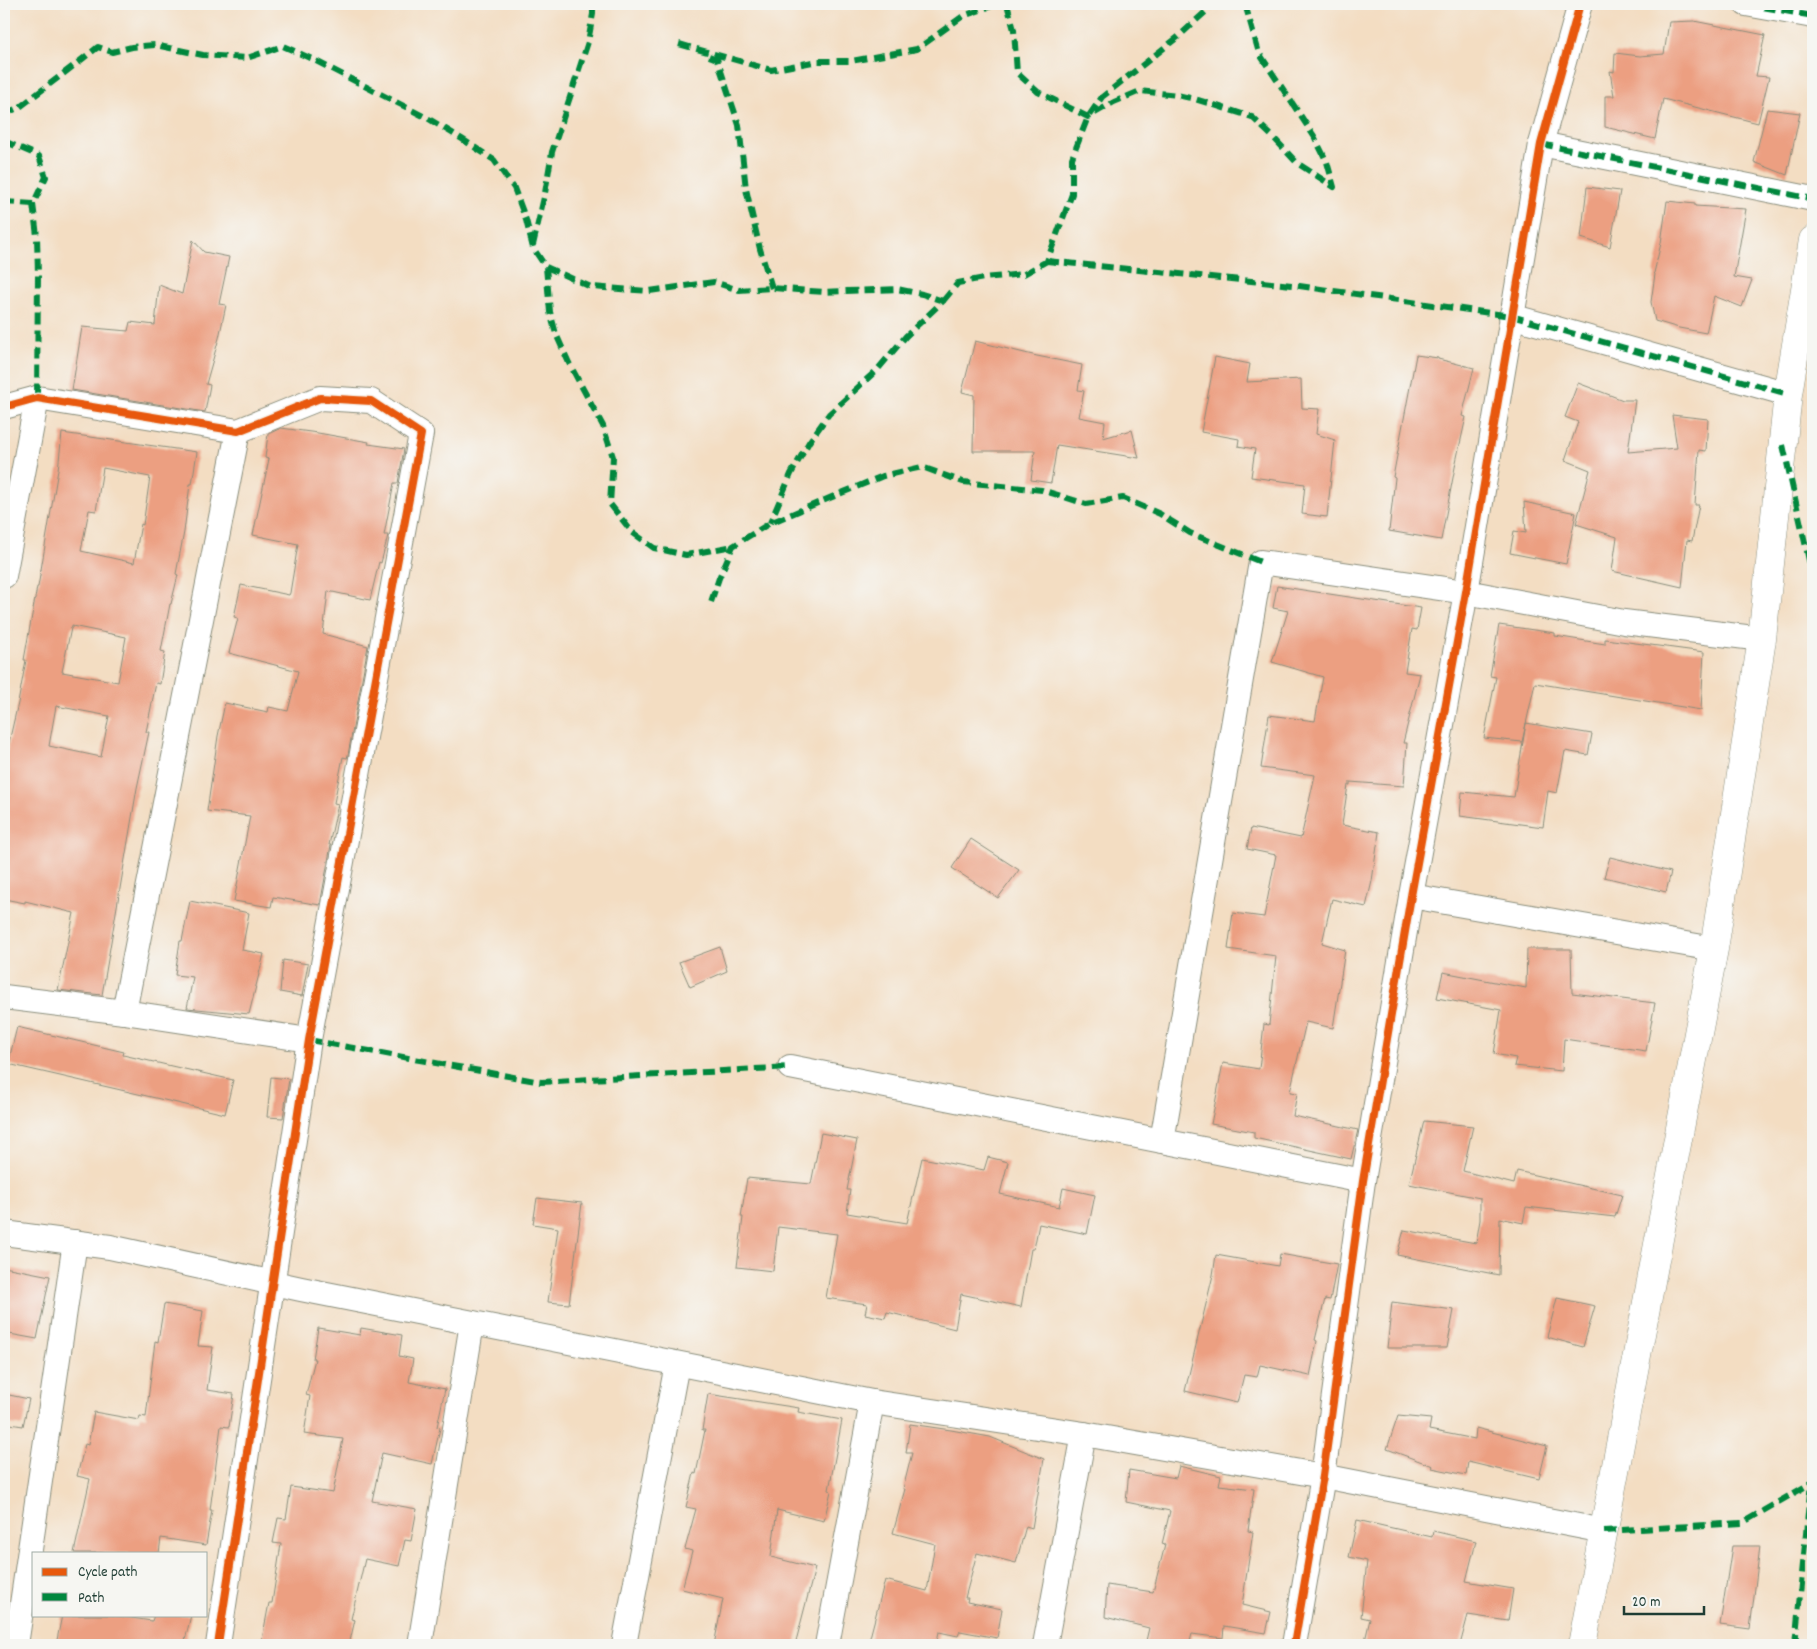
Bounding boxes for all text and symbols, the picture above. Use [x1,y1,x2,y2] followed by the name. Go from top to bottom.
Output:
[32,1552,208,1616] legend
[78,1562,138,1584] text: Cycle path
[1624,1584,1704,1616] scale bar
[78,1588,104,1610] text: Path
[1632,1592,1660,1614] text: 20 m

